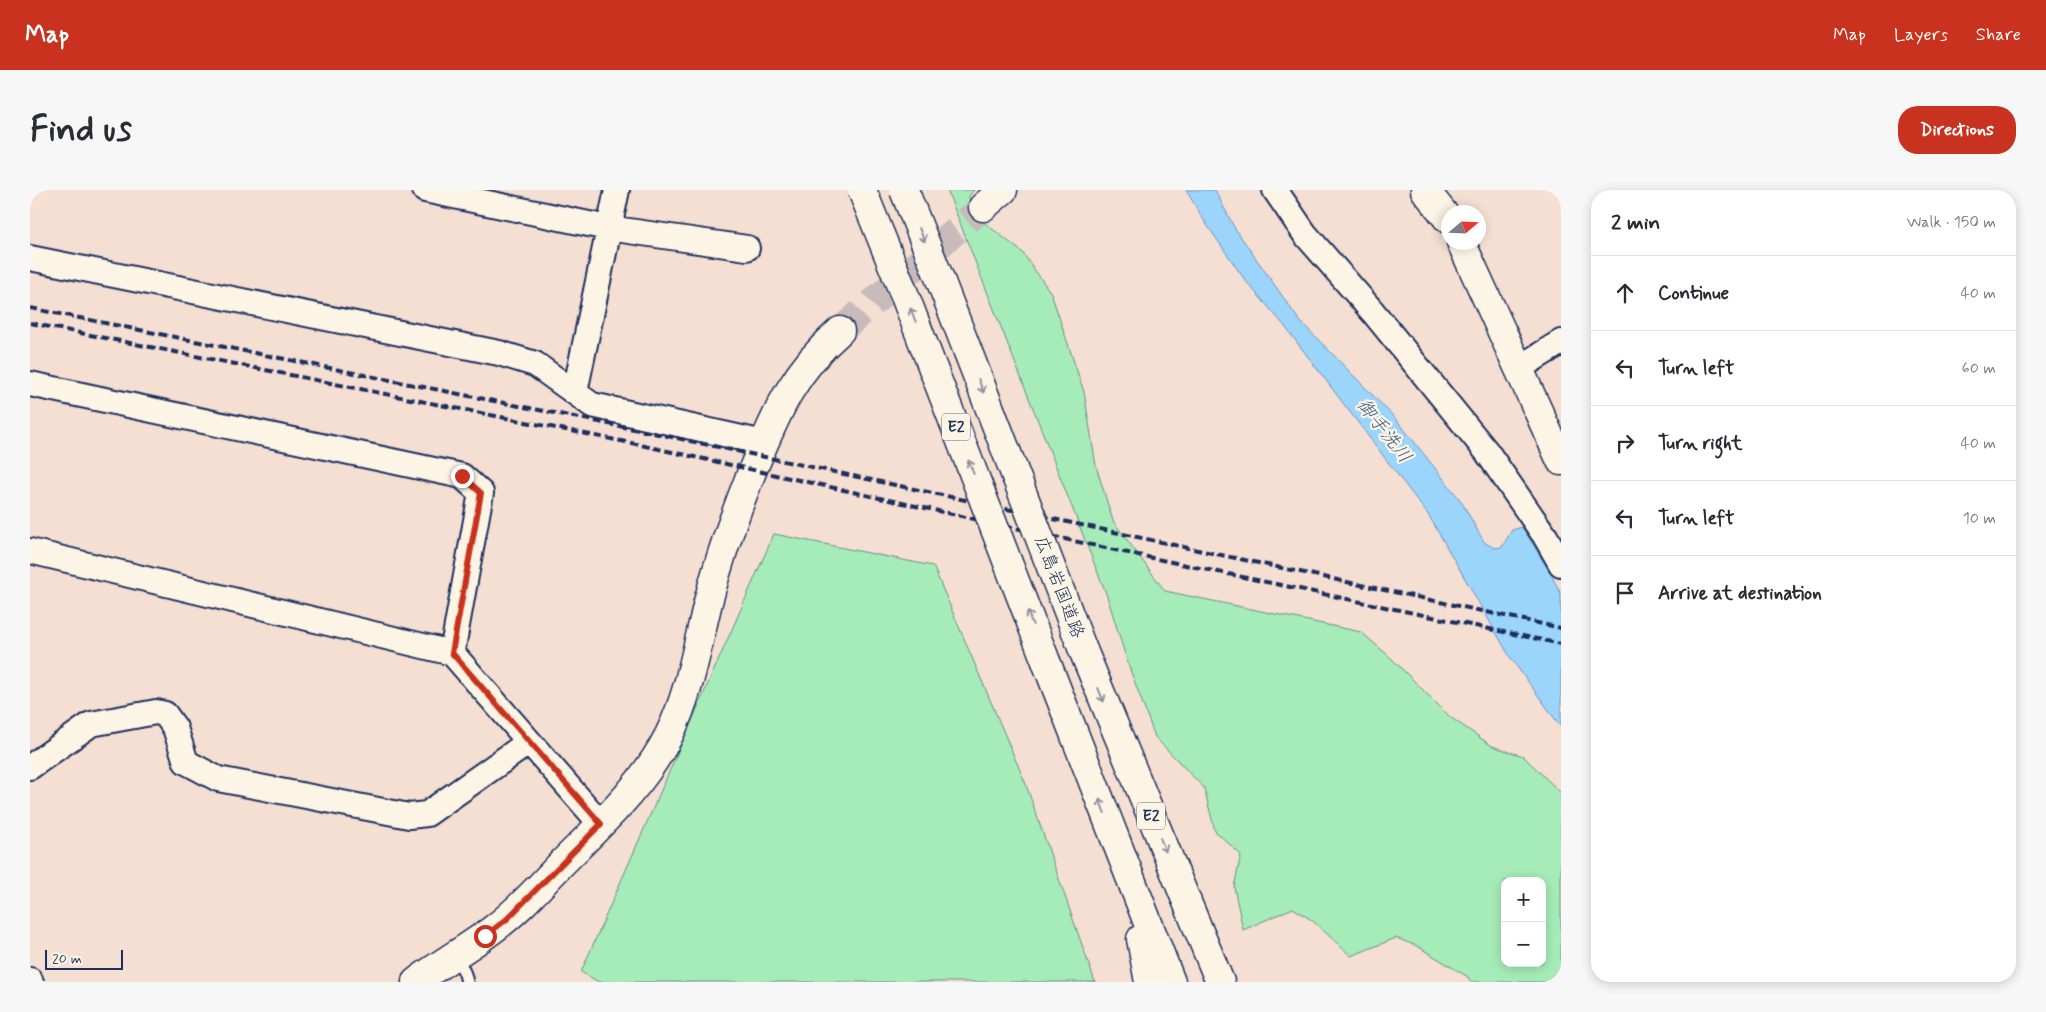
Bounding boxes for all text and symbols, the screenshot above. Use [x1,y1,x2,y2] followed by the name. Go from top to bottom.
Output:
[25,20,69,51] text: Map
[1833,23,1866,47] text: Map
[1894,23,1948,47] text: Layers
[1976,23,2021,47] text: Share
[1898,106,2016,154] button: Directions
[30,107,132,153] text: Find us
[1441,205,1486,250] north arrow
[1611,209,1660,237] text: 2 min
[1907,212,1996,233] text: Walk · 150 m
[918,227,927,242] one-way arrow
[1611,279,1639,307] icon: ahead
[1658,281,1729,306] text: Continue
[1960,283,1996,304] text: 40 m
[908,308,917,323] one-way arrow
[1611,354,1639,382] icon: left
[1658,356,1734,381] text: Turn left
[1962,358,1996,379] text: 60 m
[977,378,986,394] one-way arrow
[1351,393,1417,469] water label: 御手洗川
[942,413,970,440] road number: E2
[1611,429,1639,457] icon: right
[1658,431,1742,456] text: Turn right
[1960,433,1996,454] text: 40 m
[966,460,975,475] one-way arrow
[451,465,474,488] route end
[1611,504,1639,532] icon: left
[1658,506,1734,531] text: Turn left
[1963,508,1996,529] text: 10 m
[1028,532,1090,642] street label: 広島岩国道路
[1611,579,1639,607] icon: arrive
[1658,581,1822,606] text: Arrive at destination
[1025,611,1034,626] one-way arrow
[1097,687,1107,702] one-way arrow
[1097,799,1107,814] one-way arrow
[1137,802,1165,830] road number: E2
[1159,837,1169,852] one-way arrow
[1501,877,1546,967] map controls
[1501,877,1546,922] button: +
[1501,922,1546,967] button: −
[474,925,497,948] route start
[45,947,122,970] scale bar
[52,950,82,968] text: 20 m

